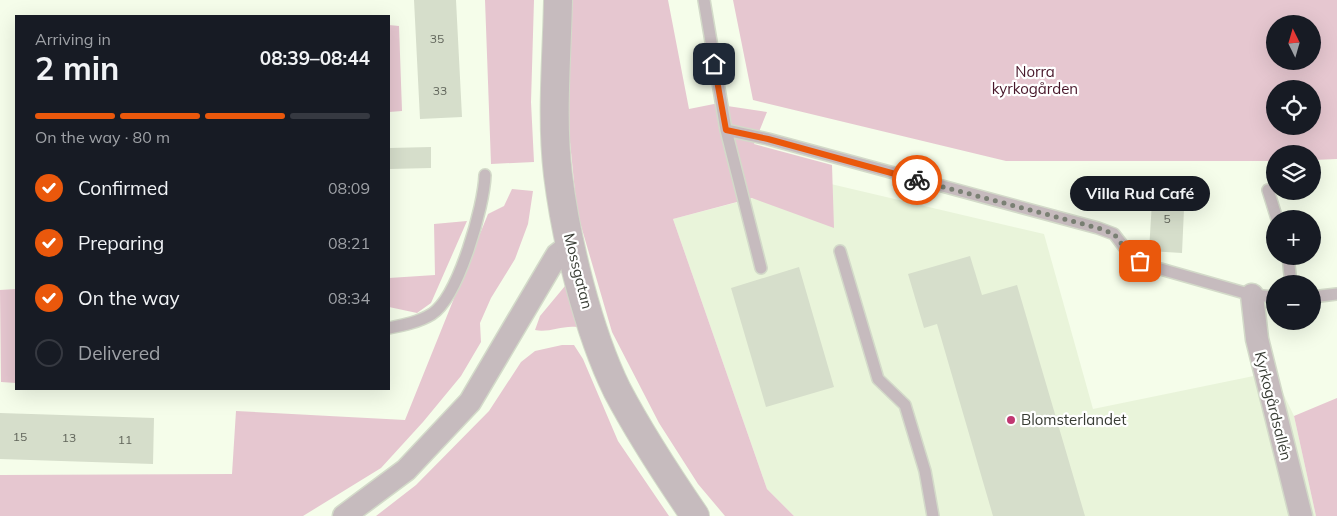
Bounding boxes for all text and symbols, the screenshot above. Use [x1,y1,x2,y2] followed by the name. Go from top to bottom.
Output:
[1266,15,1321,70] north arrow
[1266,15,1321,330] map controls
[35,29,111,49] text: Arriving in
[430,31,444,46] house number: 35
[693,43,735,85] pin
[260,46,370,70] text: 08:39–08:44
[35,48,119,88] text: 2 min
[700,50,728,78] icon: home
[992,62,1078,98] park label: Norra kyrkogården
[1266,80,1321,135] button: locate
[433,83,447,98] house number: 33
[35,127,170,147] text: On the way · 80 m
[1266,145,1321,200] button: layers
[892,155,942,205] courier
[903,166,931,194] icon: bike
[35,174,63,202] icon: check
[78,176,169,200] text: Confirmed
[1070,176,1210,211] callout: Villa Rud Café
[328,178,370,198] text: 08:09
[1086,183,1194,203] text: Villa Rud Café
[1266,210,1321,265] button: +
[1163,211,1171,226] house number: 5
[35,229,63,257] icon: check
[78,231,164,255] text: Preparing
[560,231,597,311] street label: Mossgatan
[328,233,370,253] text: 08:21
[1119,240,1161,282] pin
[1126,247,1154,275] icon: bag
[1266,275,1321,330] button: −
[35,284,63,312] icon: check
[78,286,180,310] text: On the way
[328,288,370,308] text: 08:34
[78,341,160,365] text: Delivered
[1251,349,1296,462] street label: Kyrkogårdsallén
[1021,410,1126,429] place label: Blomsterlandet
[1005,414,1017,426] marker: Blomsterlandet
[13,429,27,444] house number: 15
[62,430,76,445] house number: 13
[118,432,132,447] house number: 11

